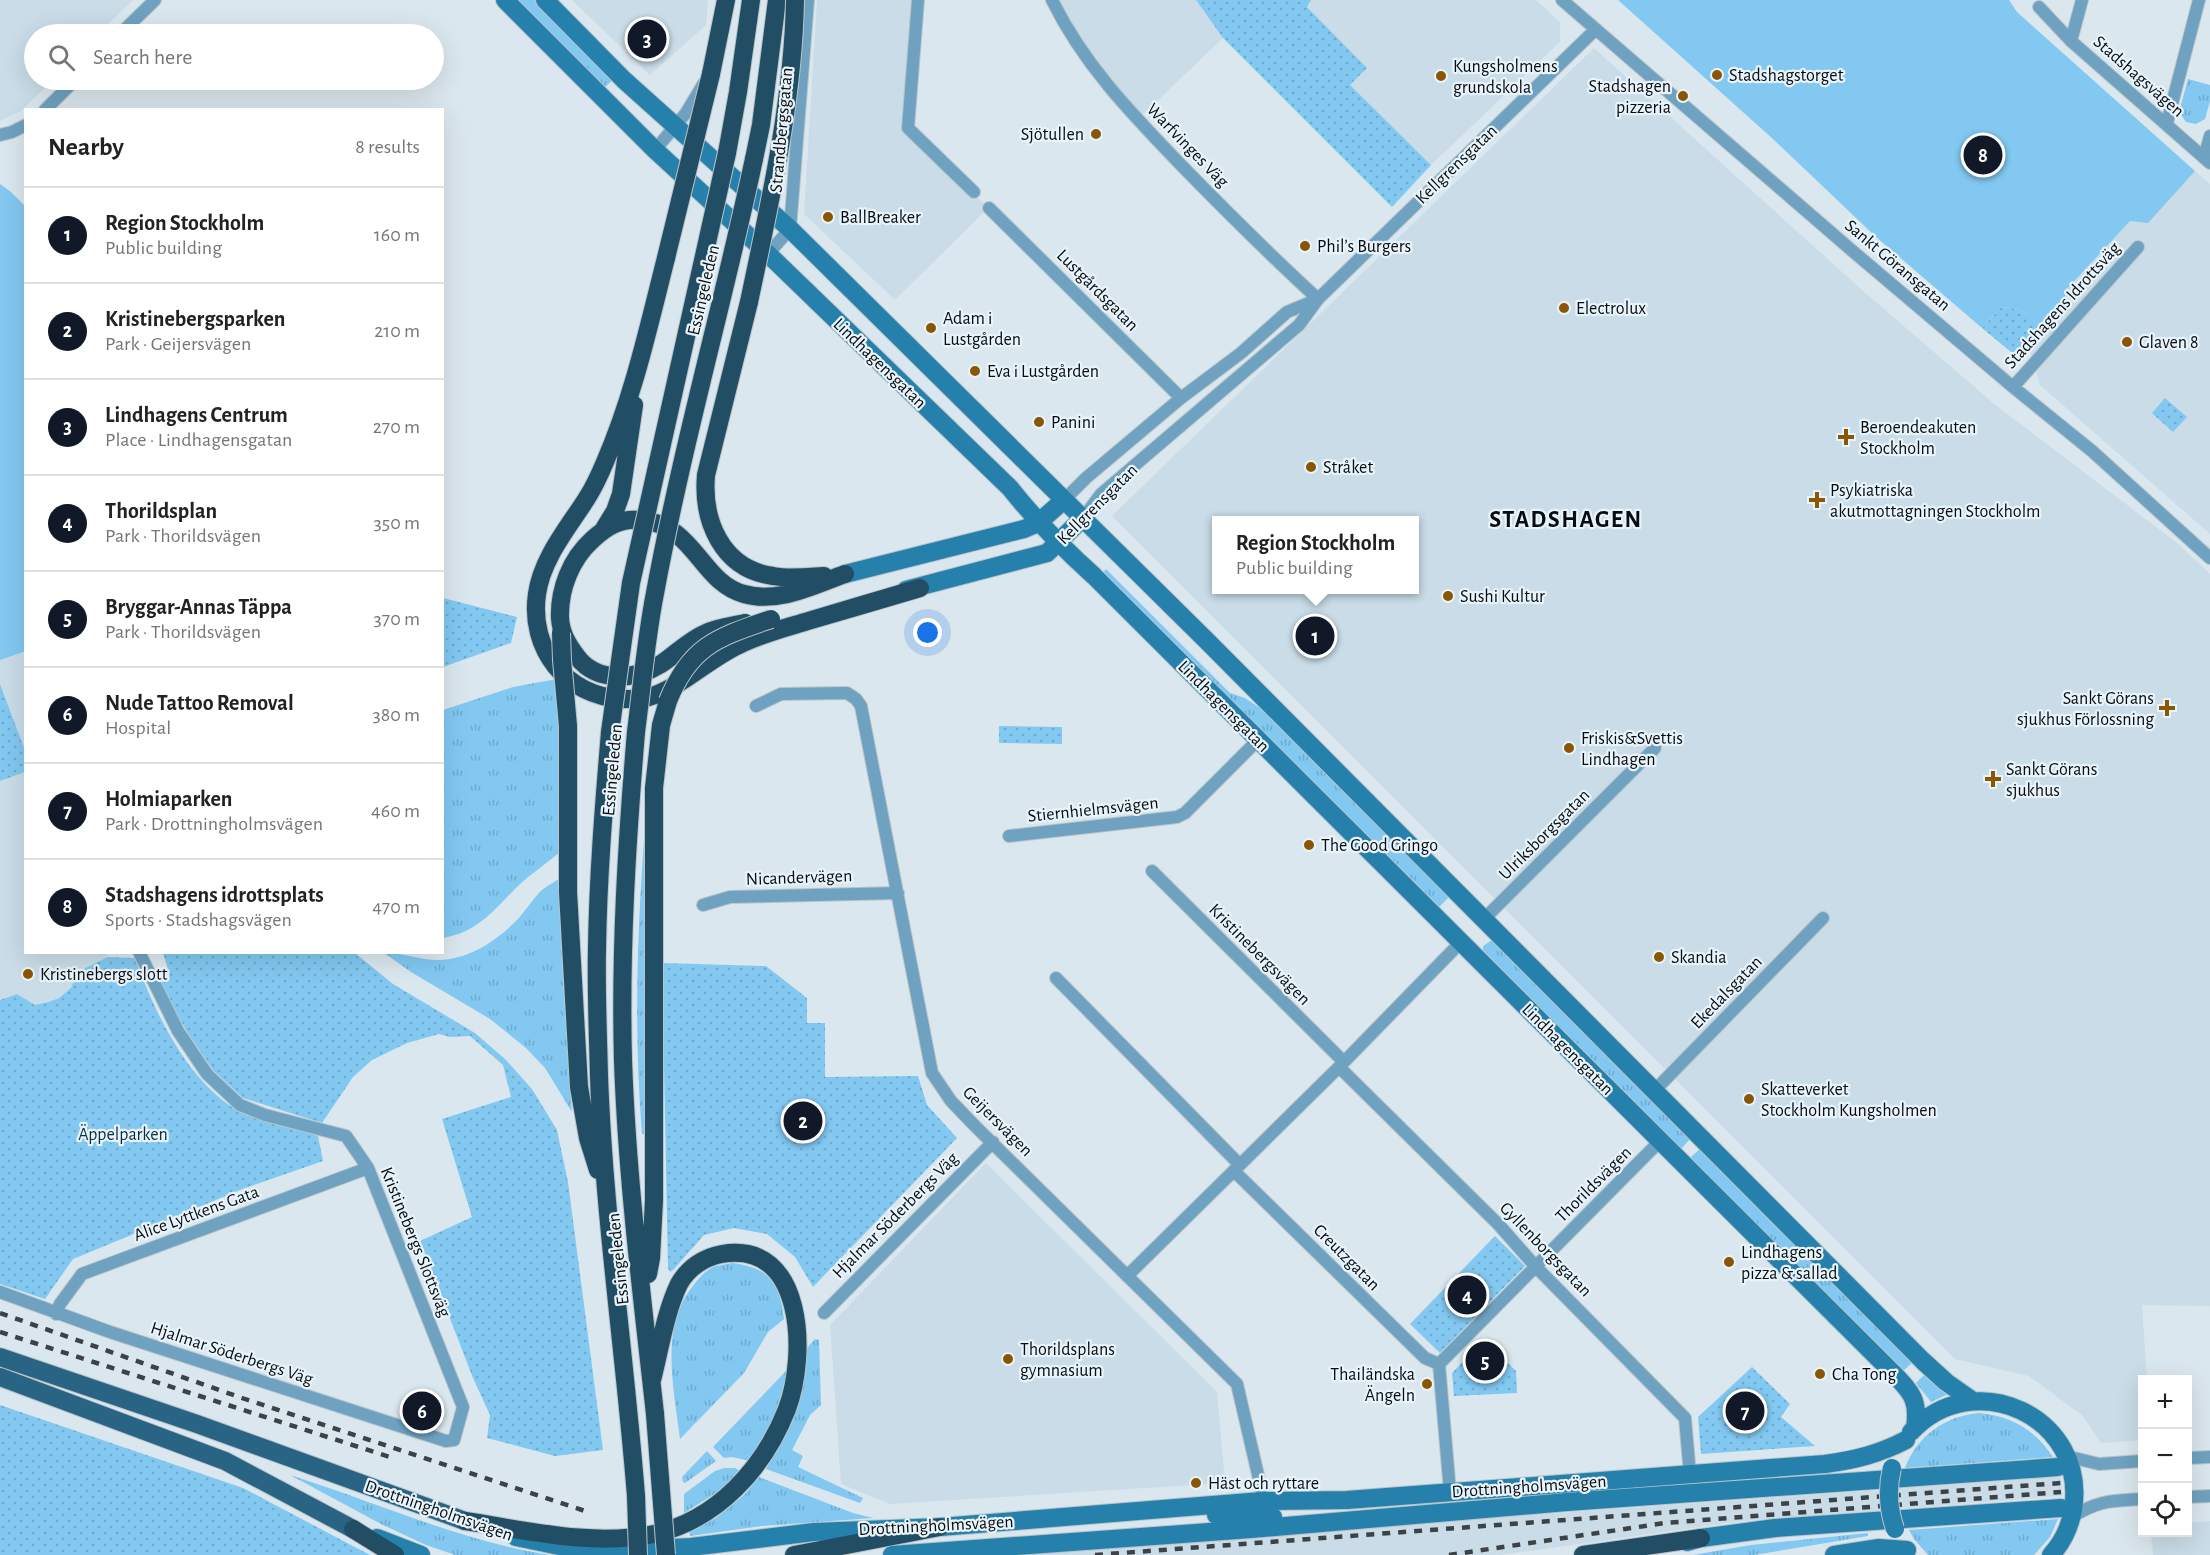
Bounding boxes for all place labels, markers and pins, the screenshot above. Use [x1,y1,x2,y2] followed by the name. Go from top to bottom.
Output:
[628,16,666,62] pin: 3
[1453,58,1558,97] place label: Kungsholmens grundskola
[1729,67,1844,85] place label: Stadshagstorget
[1710,68,1724,82] marker: Stadshagstorget
[1434,69,1448,83] marker: Kungsholmens grundskola
[1588,78,1671,117] place label: Stadshagen pizzeria
[1676,89,1690,103] marker: Stadshagen pizzeria
[1021,126,1084,144] place label: Sjötullen
[1089,127,1103,141] marker: Sjötullen
[1964,132,2002,178] pin: 8
[840,209,921,227] place label: BallBreaker
[821,210,835,224] marker: BallBreaker
[1317,238,1411,256] place label: Phil’s Burgers
[1298,239,1312,253] marker: Phil’s Burgers
[1576,300,1646,318] place label: Electrolux
[1557,301,1571,315] marker: Electrolux
[943,310,1021,349] place label: Adam i Lustgården
[924,321,938,335] marker: Adam i Lustgården
[2139,334,2199,352] place label: Glaven 8
[2120,335,2134,349] marker: Glaven 8
[987,363,1099,381] place label: Eva i Lustgården
[968,364,982,378] marker: Eva i Lustgården
[1051,414,1095,432] place label: Panini
[1032,415,1046,429] marker: Panini
[1860,419,1976,458] place label: Beroendeakuten Stockholm
[1837,428,1855,446] marker: Beroendeakuten Stockholm
[1323,459,1373,477] place label: Stråket
[1304,460,1318,474] marker: Stråket
[1830,482,2041,521] place label: Psykiatriska akutmottagningen Stockholm
[1808,491,1826,509] marker: Psykiatriska akutmottagningen Stockholm
[1460,588,1545,606] place label: Sushi Kultur
[1441,589,1455,603] marker: Sushi Kultur
[1296,614,1334,658] pin: 1
[2017,690,2154,729] place label: Sankt Görans sjukhus Förlossning
[2158,699,2176,717] marker: Sankt Görans sjukhus Förlossning
[1581,730,1683,769] place label: Friskis&Svettis Lindhagen
[1562,741,1576,755] marker: Friskis&Svettis Lindhagen
[2006,761,2097,800] place label: Sankt Görans sjukhus
[1984,770,2002,788] marker: Sankt Görans sjukhus
[1321,837,1438,855] place label: The Good Gringo
[1302,838,1316,852] marker: The Good Gringo
[1671,949,1727,967] place label: Skandia
[1652,950,1666,964] marker: Skandia
[40,966,168,984] place label: Kristinebergs slott
[21,967,35,981] marker: Kristinebergs slott
[1761,1081,1937,1120] place label: Skatteverket Stockholm Kungsholmen
[1742,1092,1756,1106] marker: Skatteverket Stockholm Kungsholmen
[784,1098,822,1144] pin: 2
[1741,1244,1838,1283] place label: Lindhagens pizza & sallad
[1722,1255,1736,1269] marker: Lindhagens pizza & sallad
[1448,1272,1486,1318] pin: 4
[1466,1338,1504,1384] pin: 5
[1020,1341,1115,1380] place label: Thorildsplans gymnasium
[1001,1352,1015,1366] marker: Thorildsplans gymnasium
[1330,1366,1415,1405] place label: Thailändska Ängeln
[1832,1366,1897,1384] place label: Cha Tong
[1813,1367,1827,1381] marker: Cha Tong
[1420,1377,1434,1391] marker: Thailändska Ängeln
[402,1388,442,1434] pin: 6
[1726,1388,1764,1434] pin: 7
[1208,1475,1319,1493] place label: Häst och ryttare
[1189,1476,1203,1490] marker: Häst och ryttare

